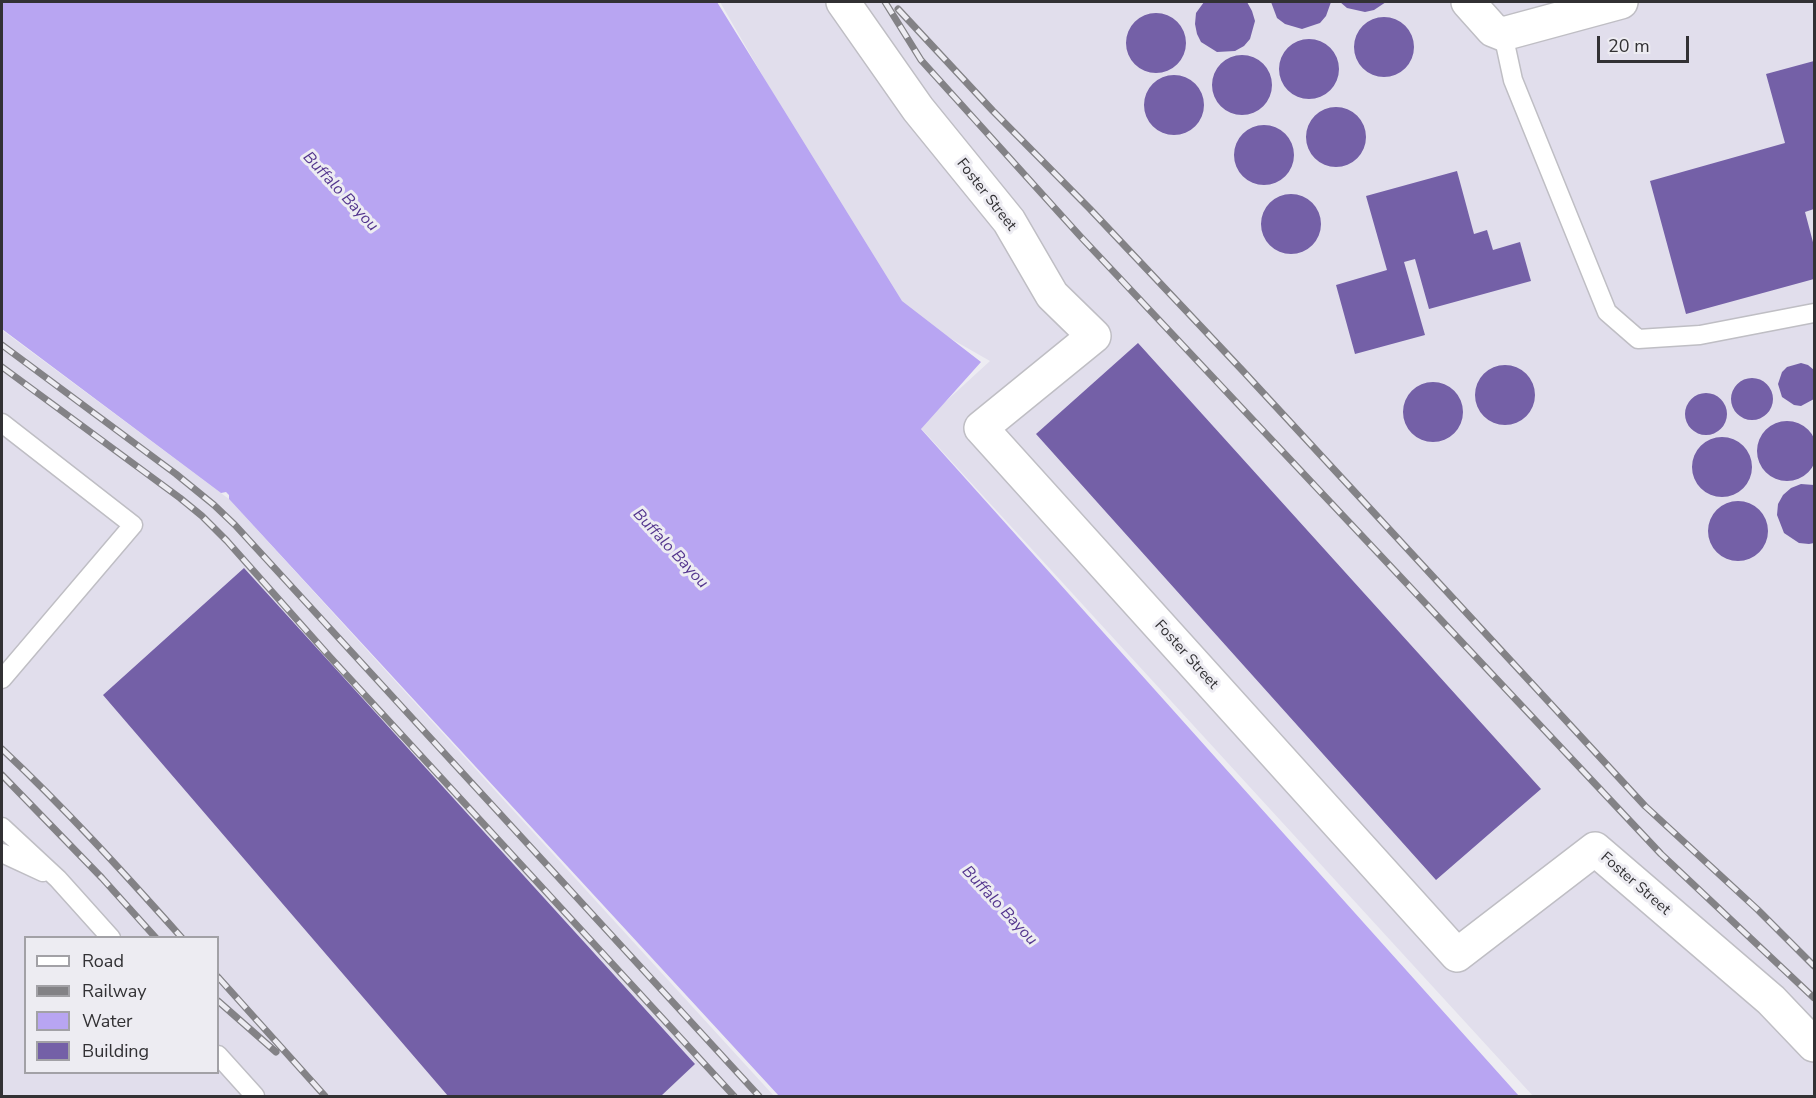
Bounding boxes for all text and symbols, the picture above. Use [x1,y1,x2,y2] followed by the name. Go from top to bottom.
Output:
[1600,24,1692,62] scale bar
[1608,34,1650,58] text: 20 m
[298,148,382,236] water label: Buffalo Bayou
[952,155,1020,235] street label: Foster Street
[628,505,712,593] water label: Buffalo Bayou
[1150,617,1222,693] street label: Foster Street
[1596,849,1674,919] street label: Foster Street
[957,862,1041,950] water label: Buffalo Bayou
[24,936,219,1074] legend
[82,949,124,973] text: Road
[82,979,147,1003] text: Railway
[82,1009,133,1033] text: Water
[82,1039,149,1063] text: Building

